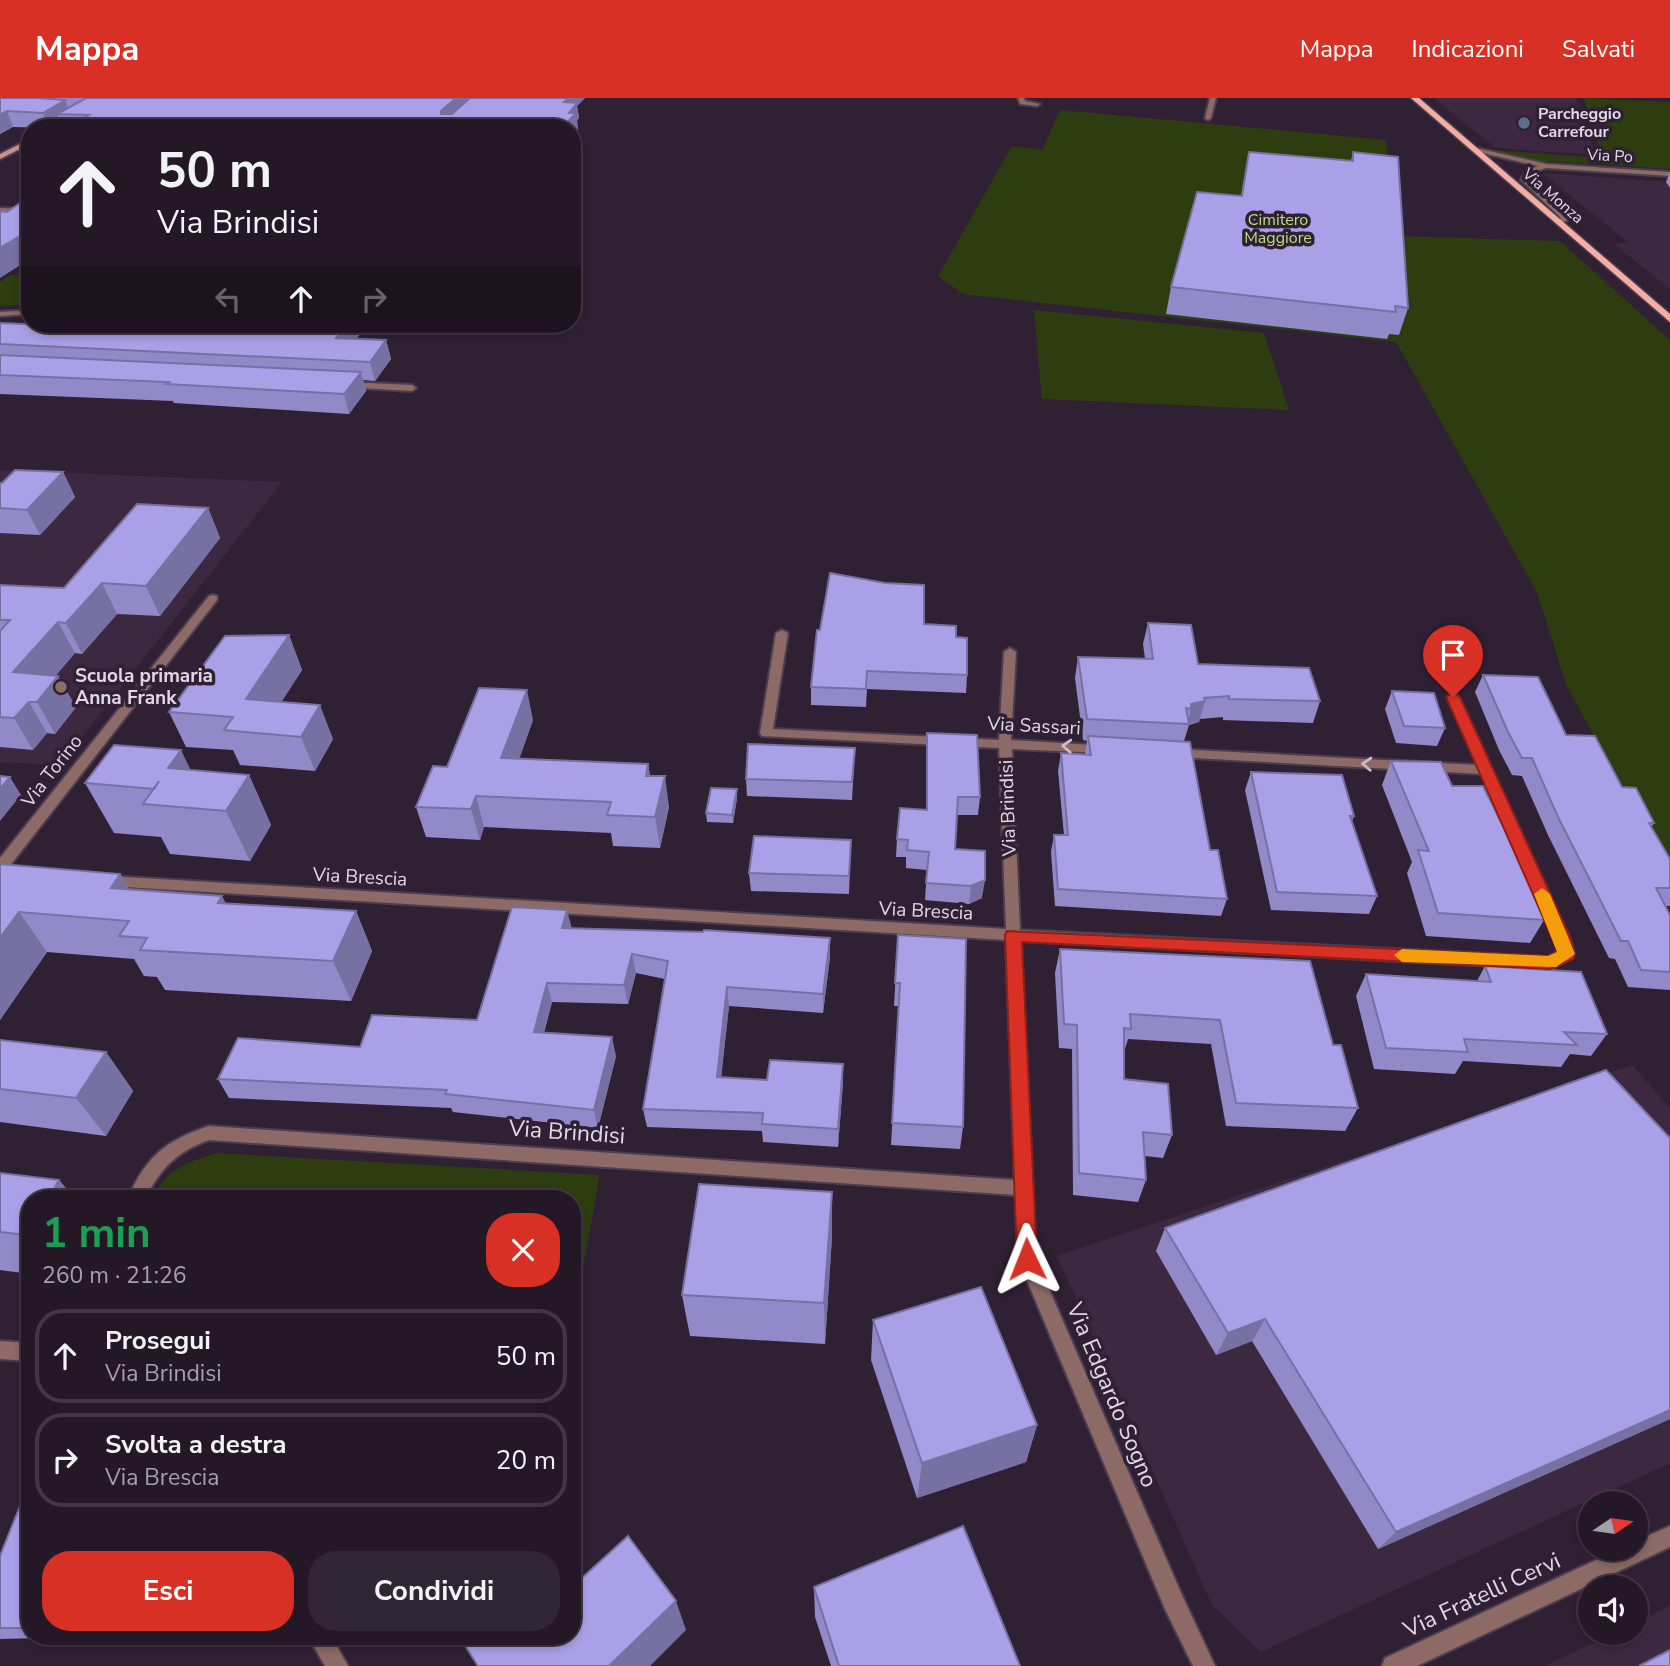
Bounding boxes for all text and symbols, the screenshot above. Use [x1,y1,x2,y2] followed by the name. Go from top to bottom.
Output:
[35,27,139,72] text: Mappa
[1300,33,1374,65] text: Mappa
[1412,33,1524,65] text: Indicazioni
[1562,33,1635,65] text: Salvati
[1538,103,1621,143] place label: Parcheggio Carrefour
[1516,115,1532,131] marker: Parcheggio Carrefour
[157,137,272,204] text: 50 m
[1585,144,1634,168] street label: Via Po
[42,147,133,238] icon: ahead
[1517,163,1588,229] street label: Via Monza
[157,201,319,244] text: Via Brindisi
[1244,209,1312,249] park label: Cimitero Maggiore
[209,280,247,318] icon: left
[282,280,320,318] icon: ahead
[355,280,393,318] icon: right
[1423,625,1483,697] pin
[1434,636,1472,674] icon: arrive
[75,663,213,711] place label: Scuola primaria Anna Frank
[53,679,69,695] marker: Scuola primaria Anna Frank
[986,711,1081,741] street label: Via Sassari
[15,729,89,814] street label: Via Torino
[1061,739,1072,754] one-way arrow
[1361,756,1372,771] one-way arrow
[993,759,1023,858] street label: Via Brindisi
[311,861,408,892] street label: Via Brescia
[877,895,974,926] street label: Via Brescia
[507,1112,626,1152] street label: Via Brindisi
[42,1205,151,1262] text: 1 min
[486,1213,560,1287] button: close
[990,1222,1064,1296] position arrow
[42,1260,187,1291] text: 260 m · 21:26
[1059,1297,1165,1492] street label: Via Edgardo Sogno
[105,1323,211,1358] text: Prosegui
[46,1337,84,1375] icon: ahead
[496,1339,556,1374] text: 50 m
[105,1358,222,1389] text: Via Brindisi
[105,1427,287,1462] text: Svolta a destra
[46,1441,84,1479] icon: right
[496,1443,556,1478] text: 20 m
[105,1462,219,1493] text: Via Brescia
[1578,1491,1648,1561] north arrow
[1578,1491,1648,1645] map controls
[1397,1545,1566,1645] street label: Via Fratelli Cervi
[42,1551,294,1631] button: Esci
[308,1551,560,1631] button: Condividi
[1578,1575,1648,1645] button: sound

